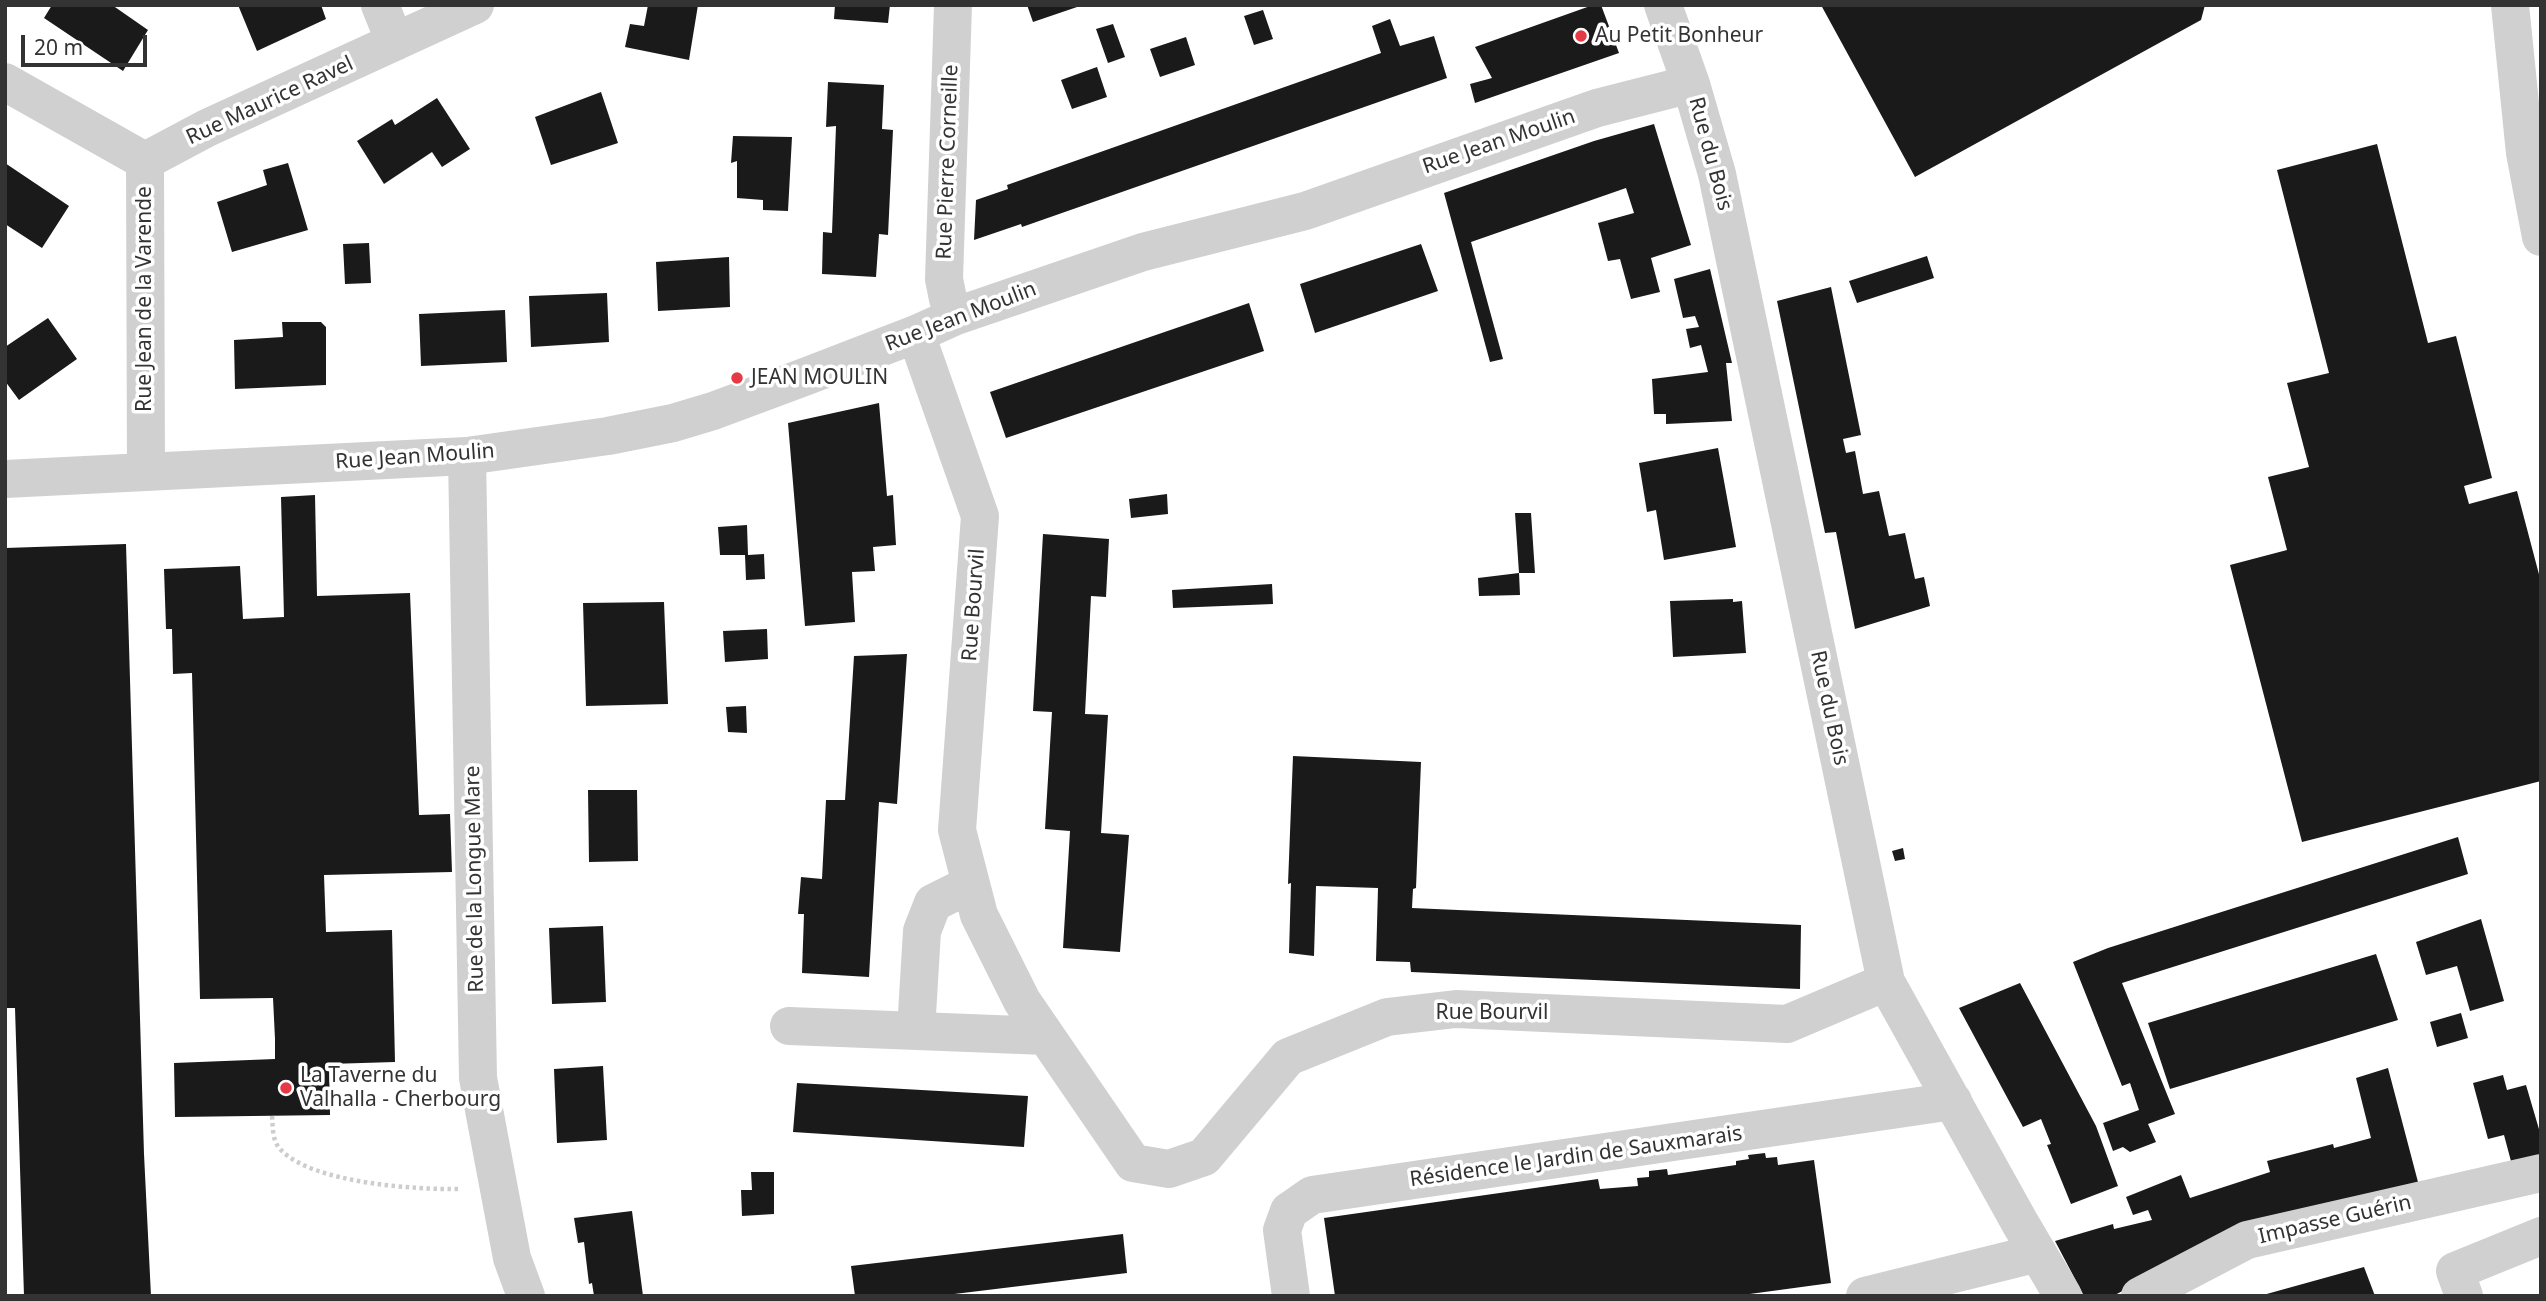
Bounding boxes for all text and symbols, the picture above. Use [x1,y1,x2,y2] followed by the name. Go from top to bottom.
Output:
[24,21,150,65] scale bar
[1595,23,1763,49] place label: Au Petit Bonheur
[1573,28,1589,44] marker: Au Petit Bonheur
[34,33,83,61] text: 20 m
[182,51,358,151] street label: Rue Maurice Ravel
[932,64,964,260] street label: Rue Pierre Corneille
[1683,94,1737,214] street label: Rue du Bois
[1419,104,1579,180] street label: Rue Jean Moulin
[132,186,158,412] street label: Rue Jean de la Varende
[882,277,1040,357] street label: Rue Jean Moulin
[751,365,888,391] place label: JEAN MOULIN
[729,370,745,386] marker: JEAN MOULIN
[334,439,496,475] street label: Rue Jean Moulin
[957,548,991,662] street label: Rue Bourvil
[1805,648,1853,768] street label: Rue du Bois
[460,765,490,993] street label: Rue de la Longue Mare
[1436,1000,1548,1026] street label: Rue Bourvil
[300,1063,501,1113] place label: La Taverne du Valhalla - Cherbourg
[278,1080,294,1096] marker: La Taverne du Valhalla - Cherbourg
[1408,1121,1744,1193] street label: Résidence le Jardin de Sauxmarais
[2256,1190,2414,1250] street label: Impasse Guérin

